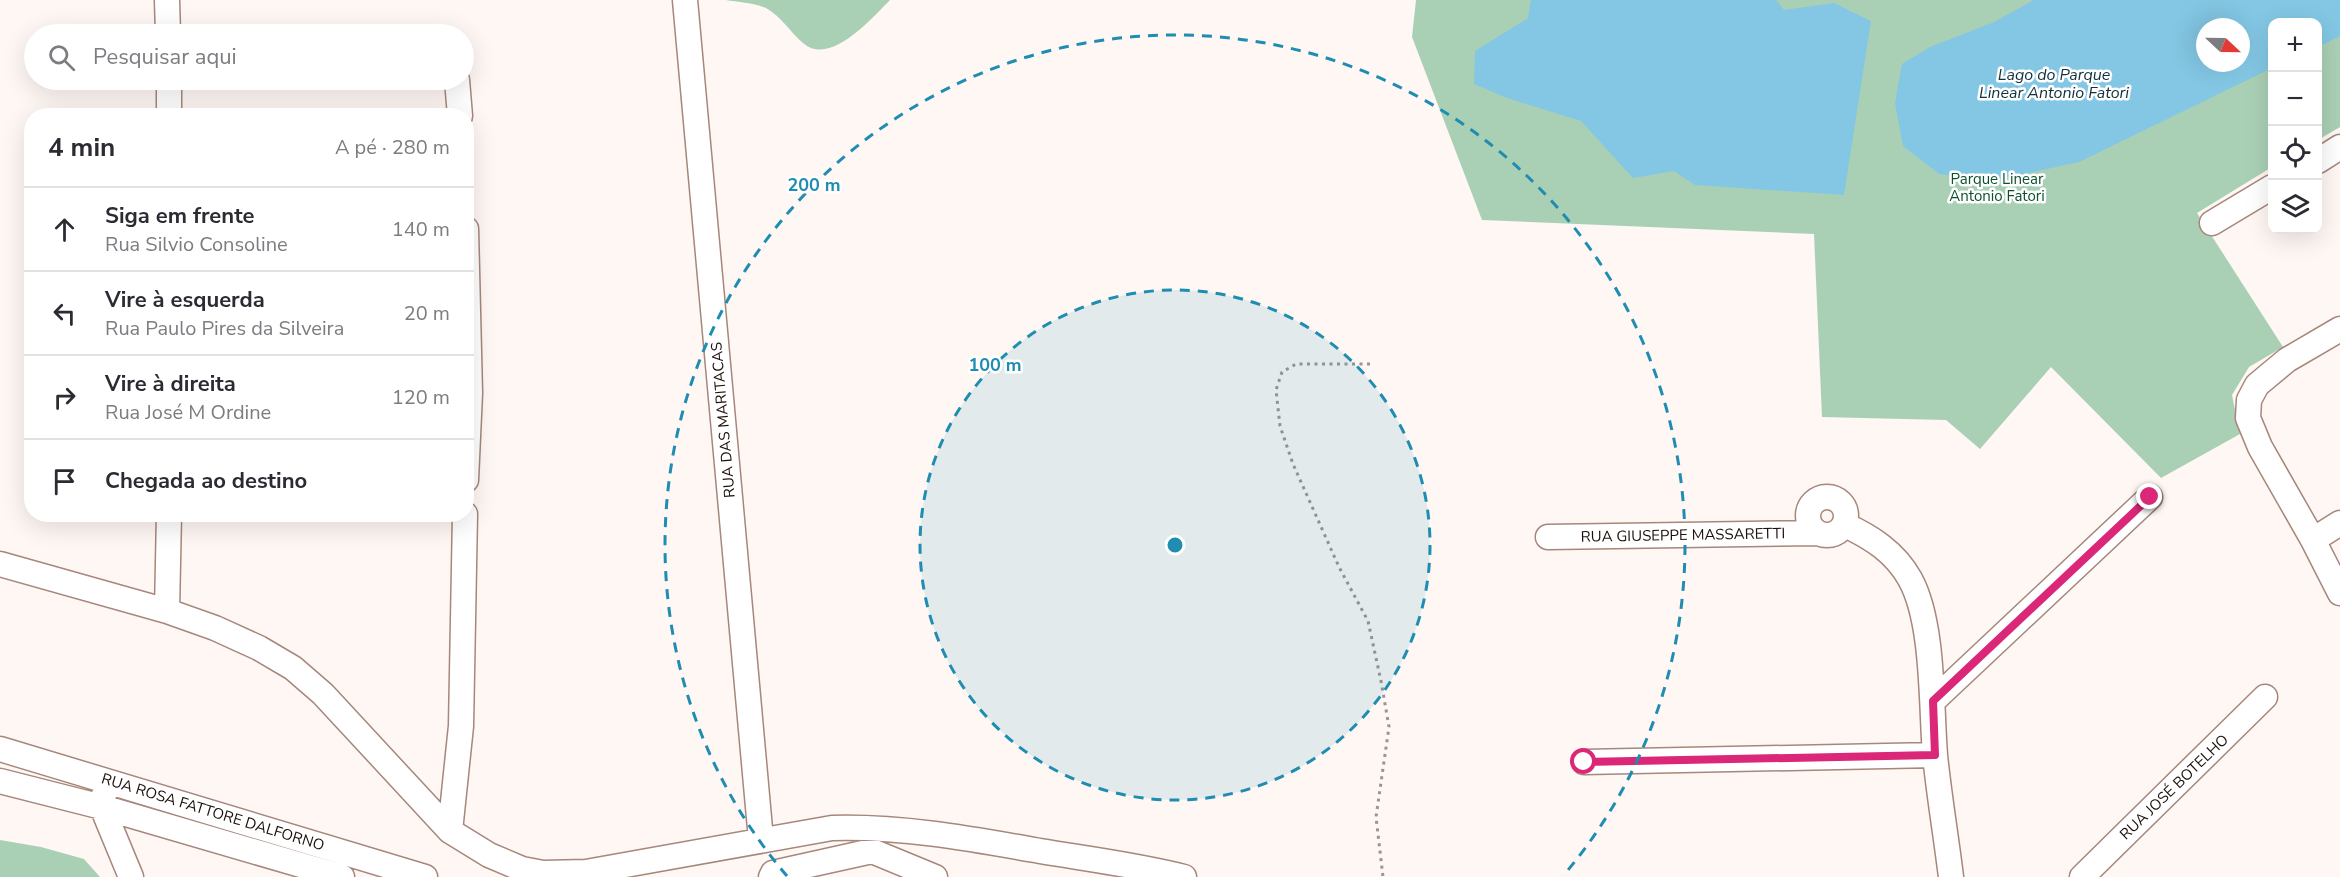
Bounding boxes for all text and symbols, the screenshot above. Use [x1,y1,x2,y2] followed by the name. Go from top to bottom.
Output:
[2196,18,2250,72] north arrow
[2268,18,2322,234] map controls
[2268,18,2322,72] button: +
[24,24,474,90] search box
[45,41,78,74] icon: search
[93,42,237,72] text: Pesquisar aqui
[1979,64,2129,104] water label: Lago do Parque Linear Antonio Fatori
[2268,72,2322,126] button: −
[2268,126,2322,180] button: locate
[48,130,115,165] text: 4 min
[335,134,450,161] text: A pé · 280 m
[1949,169,2045,206] park label: Parque Linear Antonio Fatori
[787,173,841,197] text: 200 m
[2268,180,2322,234] button: layers
[105,201,254,231] text: Siga em frente
[48,213,81,246] icon: ahead
[392,216,450,243] text: 140 m
[105,231,288,258] text: Rua Silvio Consoline
[105,285,265,315] text: Vire à esquerda
[48,297,81,330] icon: left
[404,300,450,327] text: 20 m
[105,315,344,342] text: Rua Paulo Pires da Silveira
[706,341,740,499] street label: RUA DAS MARITACAS
[968,353,1022,377] text: 100 m
[105,369,236,399] text: Vire à direita
[48,381,81,414] icon: right
[392,384,450,411] text: 120 m
[105,399,271,426] text: Rua José M Ordine
[48,465,81,498] icon: arrive
[105,466,307,496] text: Chegada ao destino
[2136,483,2162,509] route end
[1581,523,1785,547] street label: RUA GIUSEPPE MASSARETTI
[1165,535,1185,555] centre of rings
[2115,730,2233,844] street label: RUA JOSÉ BOTELHO
[1570,748,1596,774] route start
[99,769,327,855] street label: RUA ROSA FATTORE DALFORNO

